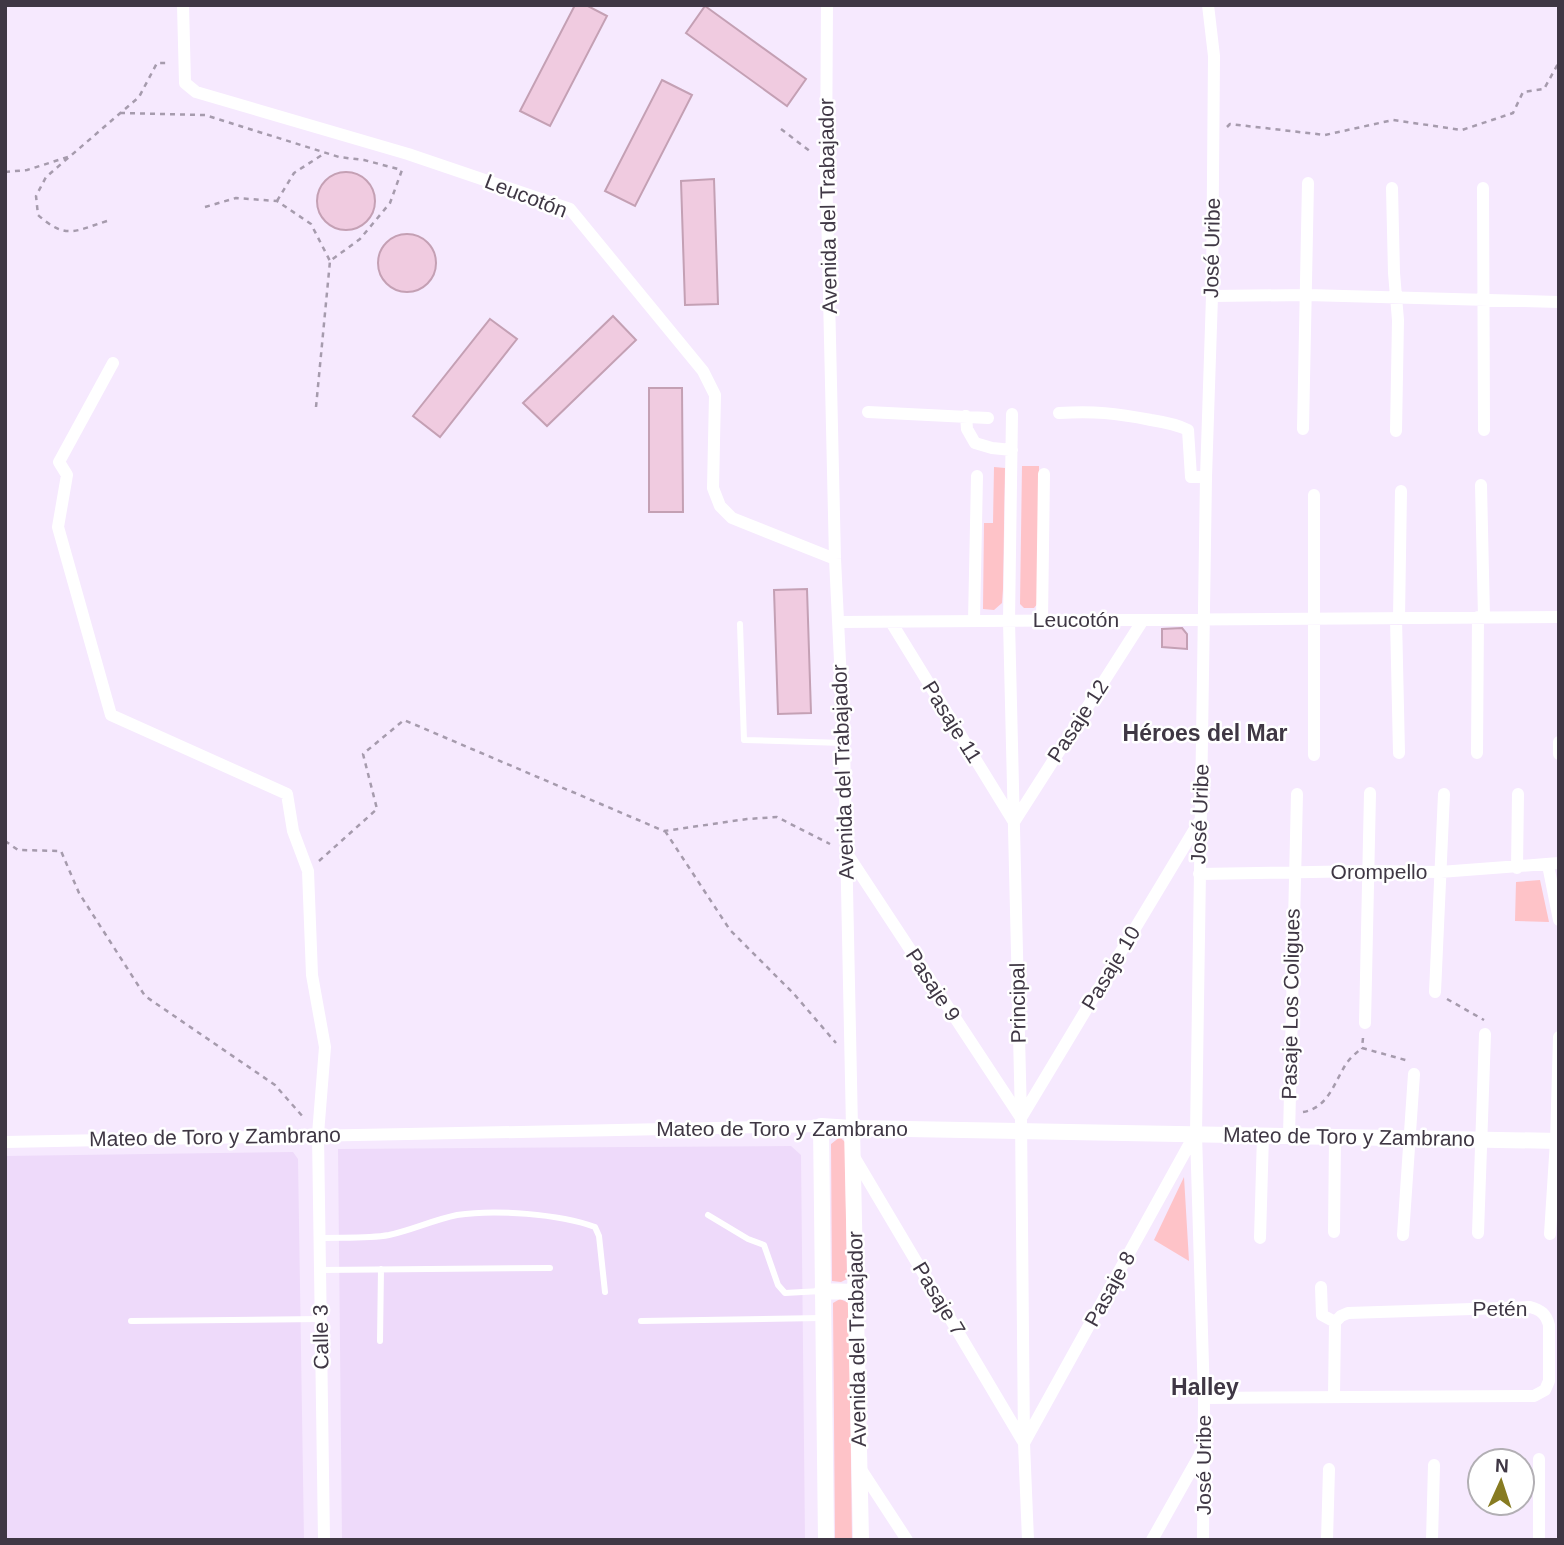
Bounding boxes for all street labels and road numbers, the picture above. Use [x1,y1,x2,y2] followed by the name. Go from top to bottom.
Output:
[814,98,841,314] street label: Avenida del Trabajador
[482,169,571,222] street label: Leucotón
[1199,198,1224,298] street label: José Uribe
[1033,608,1119,631] street label: Leucotón
[827,664,858,880] street label: Avenida del Trabajador
[1042,675,1113,766] street label: Pasaje 12
[918,677,987,767] street label: Pasaje 11
[1186,763,1213,865] street label: José Uribe
[1331,860,1427,883] street label: Orompello
[1277,908,1304,1100] street label: Pasaje Los Coligues
[1077,922,1144,1014] street label: Pasaje 10
[902,944,965,1025] street label: Pasaje 9
[1005,963,1030,1043] street label: Principal
[656,1117,908,1140] street label: Mateo de Toro y Zambrano
[89,1123,341,1150] street label: Mateo de Toro y Zambrano
[1223,1123,1475,1150] street label: Mateo de Toro y Zambrano
[843,1231,870,1447] street label: Avenida del Trabajador
[1080,1247,1139,1330] street label: Pasaje 8
[909,1258,970,1340] street label: Pasaje 7
[1473,1297,1527,1320] street label: Petén
[308,1304,333,1370] street label: Calle 3
[1192,1415,1215,1515] street label: José Uribe

